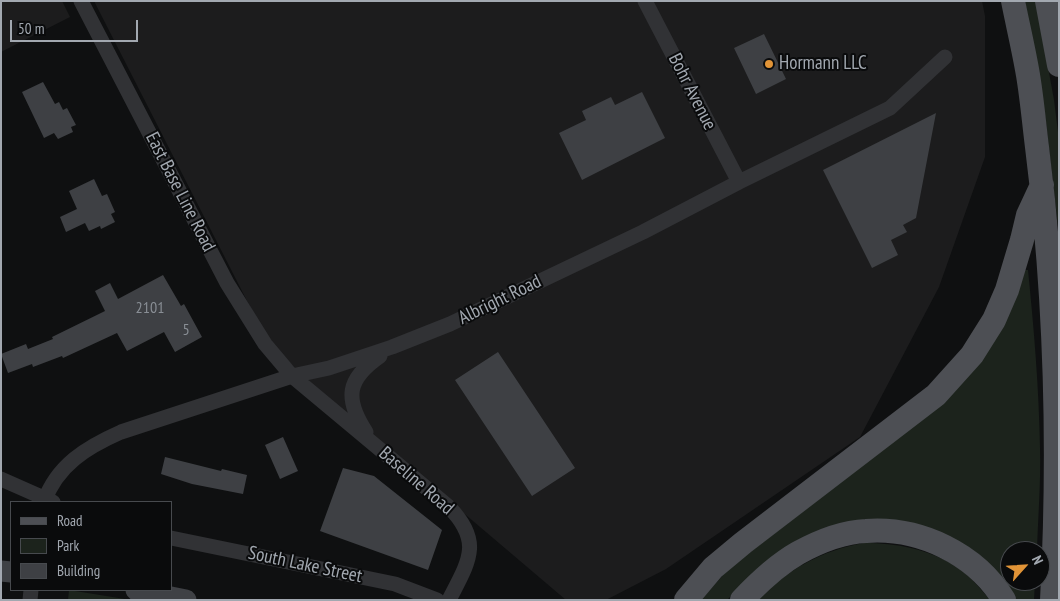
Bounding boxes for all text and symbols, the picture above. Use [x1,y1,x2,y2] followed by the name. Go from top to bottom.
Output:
[12,10,140,42] scale bar
[18,19,44,38] text: 50 m
[663,50,721,134] street label: Bohr Avenue
[779,53,867,75] place label: Hormann LLC
[763,58,775,70] marker: Hormann LLC
[140,129,220,255] street label: East Base Line Road
[455,270,545,330] street label: Albright Road
[136,298,164,318] house number: 2101
[182,320,190,340] house number: 5
[374,442,458,520] street label: Baseline Road
[10,501,172,591] legend
[57,511,83,530] text: Road
[57,536,79,555] text: Park
[1000,541,1050,591] north arrow
[246,542,364,588] street label: South Lake Street
[1028,553,1047,567] text: N
[57,561,100,580] text: Building

